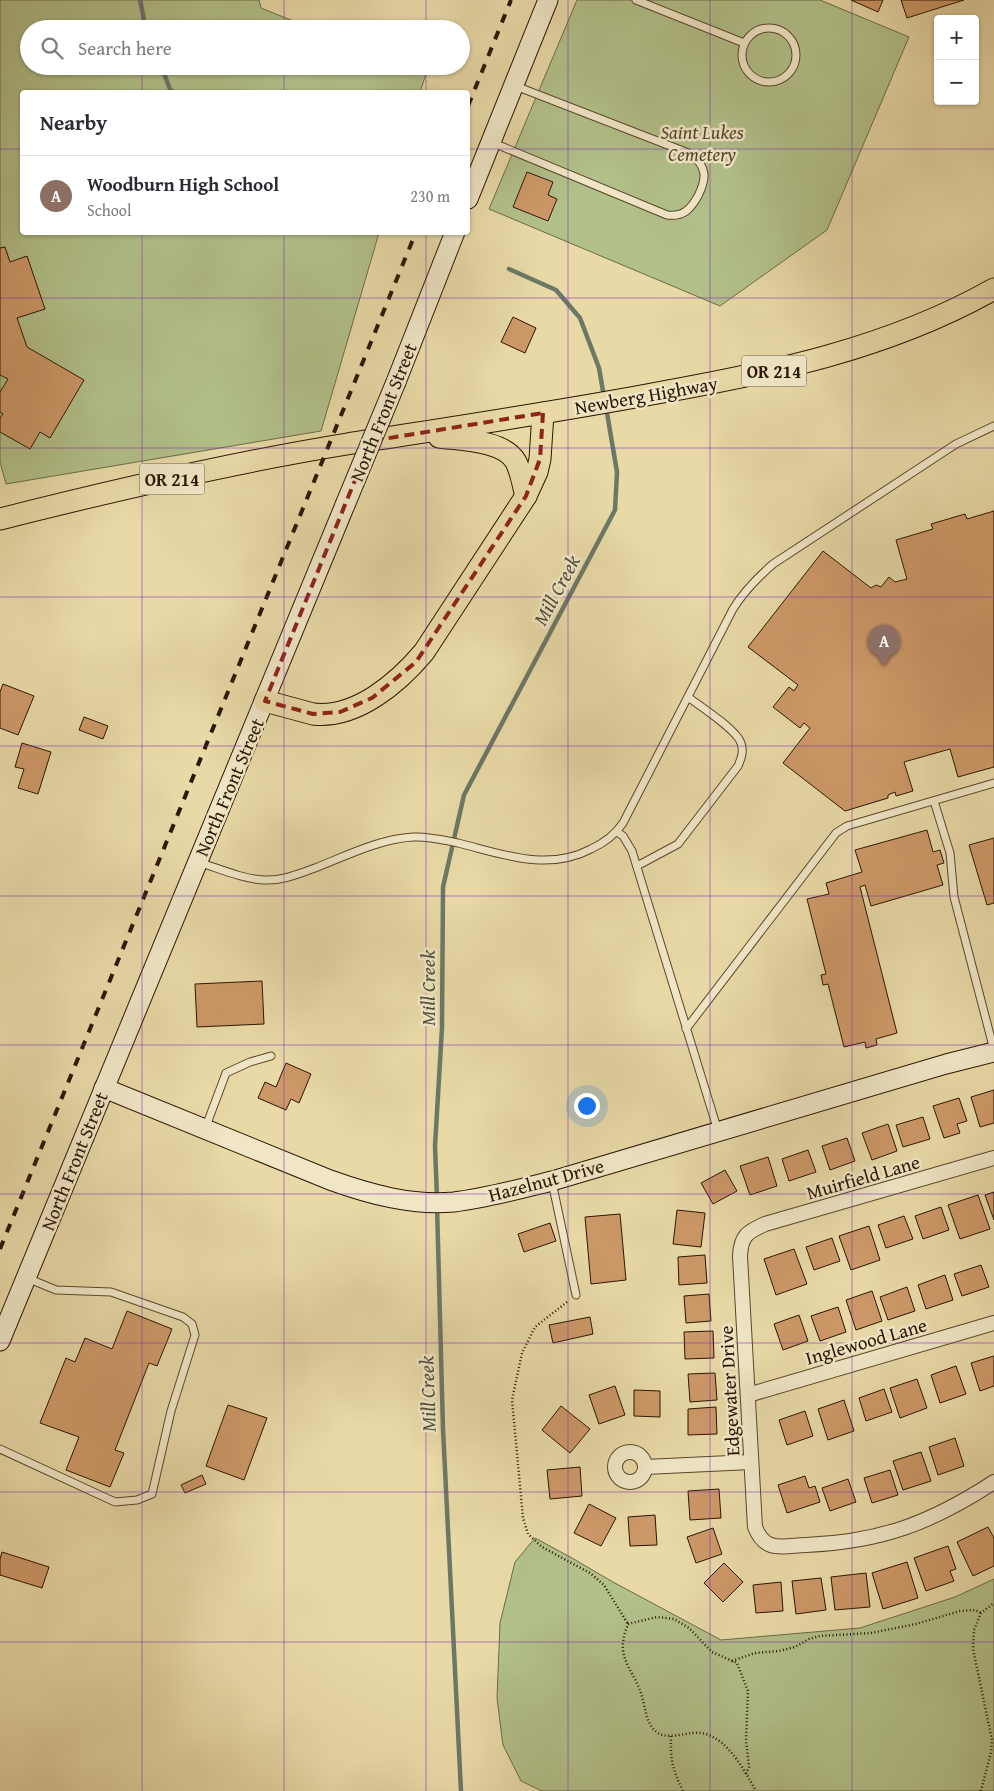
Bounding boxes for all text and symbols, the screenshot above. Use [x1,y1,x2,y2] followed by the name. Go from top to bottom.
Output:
[934,15,979,105] map controls
[934,15,979,60] button: +
[20,20,470,75] search box
[38,34,66,62] icon: search
[78,34,172,62] text: Search here
[934,60,979,105] button: −
[40,107,107,138] text: Nearby
[660,118,744,168] park label: Saint Lukes Cemetery
[87,170,279,198] text: Woodburn High School
[51,184,61,208] text: A
[410,184,450,208] text: 230 m
[87,198,131,222] text: School
[342,338,424,486] street label: North Front Street
[742,356,806,386] road number: OR 214
[572,369,720,421] street label: Newberg Highway
[140,464,204,494] road number: OR 214
[525,549,587,630] water label: Mill Creek
[868,625,900,666] pin: A
[187,713,271,860] street label: North Front Street
[413,949,442,1026] water label: Mill Creek
[33,1087,115,1235] street label: North Front Street
[574,1093,600,1119] your location
[803,1147,923,1207] street label: Muirfield Lane
[485,1151,607,1209] street label: Hazelnut Drive
[802,1310,930,1372] street label: Inglewood Lane
[712,1325,746,1457] street label: Edgewater Drive
[411,1355,443,1433] water label: Mill Creek

